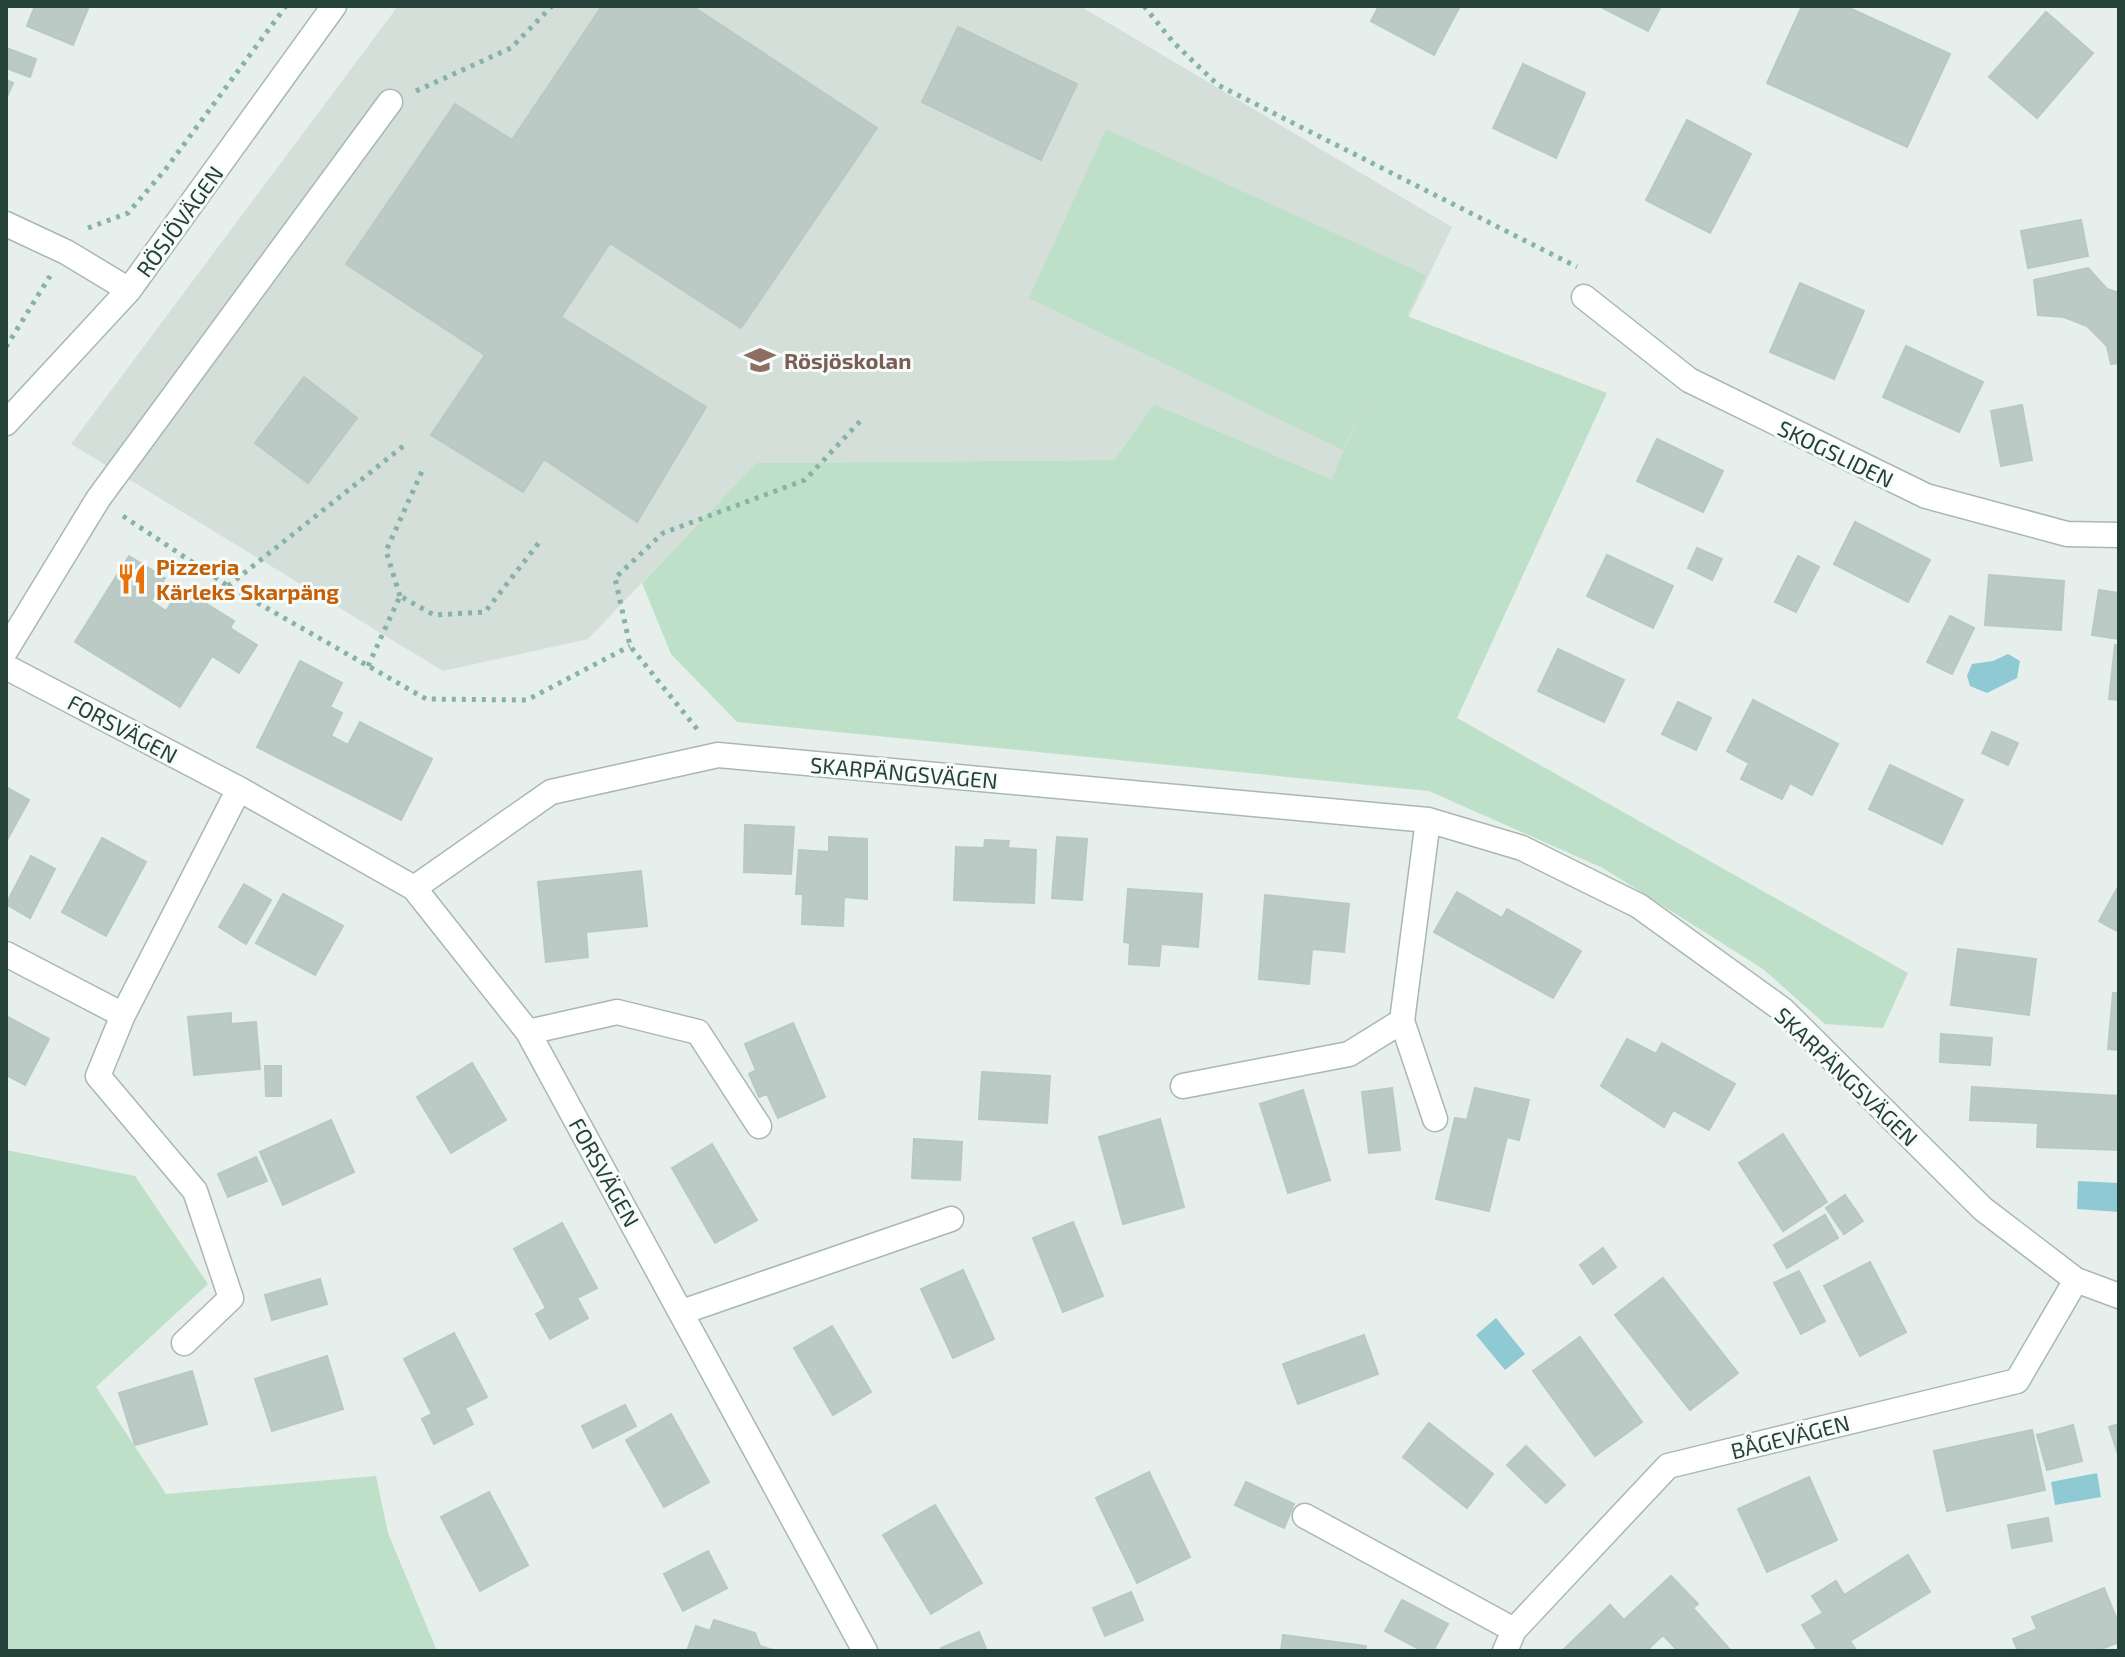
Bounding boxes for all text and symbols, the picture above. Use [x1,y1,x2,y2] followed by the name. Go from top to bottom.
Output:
[130,161,228,281] street label: RÖSJÖVÄGEN
[743,343,777,377] school or university icon: Rösjöskolan
[784,347,911,373] place label: Rösjöskolan
[1774,414,1898,492] street label: SKOGSLIDEN
[156,553,339,604] place label: Pizzeria Kärleks Skarpäng
[115,562,149,596] restaurant icon: Pizzeria Kärleks Skarpäng
[64,688,182,768] street label: FORSVÄGEN
[809,751,999,793] street label: SKARPÄNGSVÄGEN
[1770,1001,1924,1151] street label: SKARPÄNGSVÄGEN
[564,1113,646,1231] street label: FORSVÄGEN
[1728,1409,1852,1463] street label: BÅGEVÄGEN

